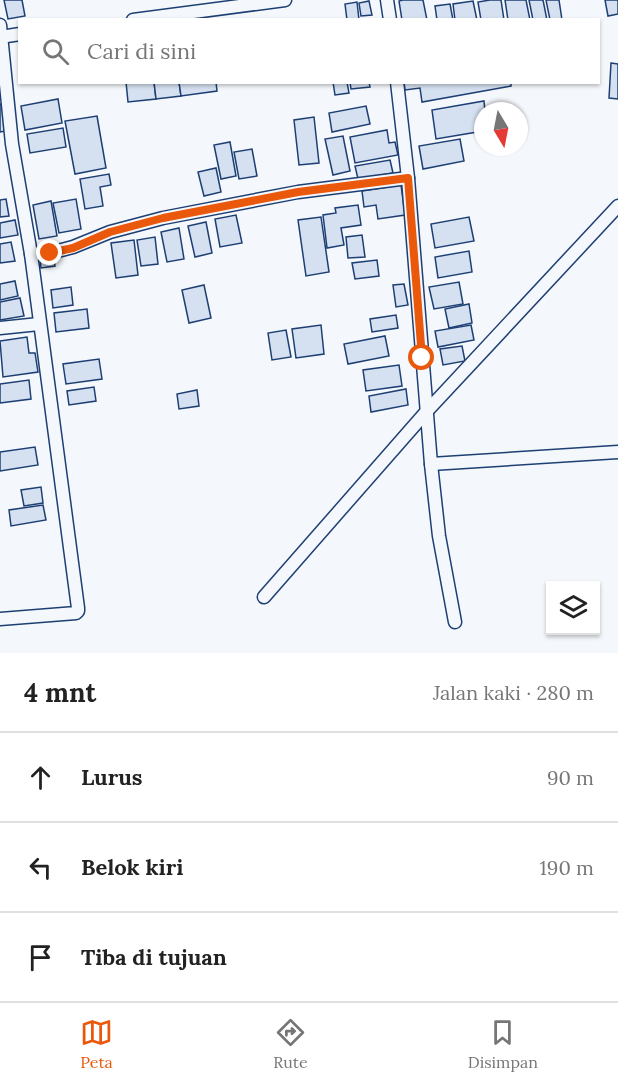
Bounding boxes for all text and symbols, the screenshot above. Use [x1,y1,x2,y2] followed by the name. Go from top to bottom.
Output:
[18,18,600,84] search box
[39,35,72,68] icon: search
[87,37,196,65] text: Cari di sini
[474,102,528,156] north arrow
[36,239,62,265] route end
[408,344,434,370] route start
[546,581,600,635] map controls
[546,581,600,635] button: layers
[24,676,96,709] text: 4 mnt
[433,680,594,705] text: Jalan kaki · 280 m
[24,761,57,794] icon: ahead
[81,763,143,791] text: Lurus
[547,765,594,790] text: 90 m
[24,851,57,884] icon: left
[81,853,183,881] text: Belok kiri
[540,855,594,880] text: 190 m
[24,941,57,974] icon: arrive
[81,943,227,971] text: Tiba di tujuan
[80,1016,113,1072] tab: Peta
[273,1016,308,1072] tab: Rute
[468,1016,538,1072] tab: Disimpan

